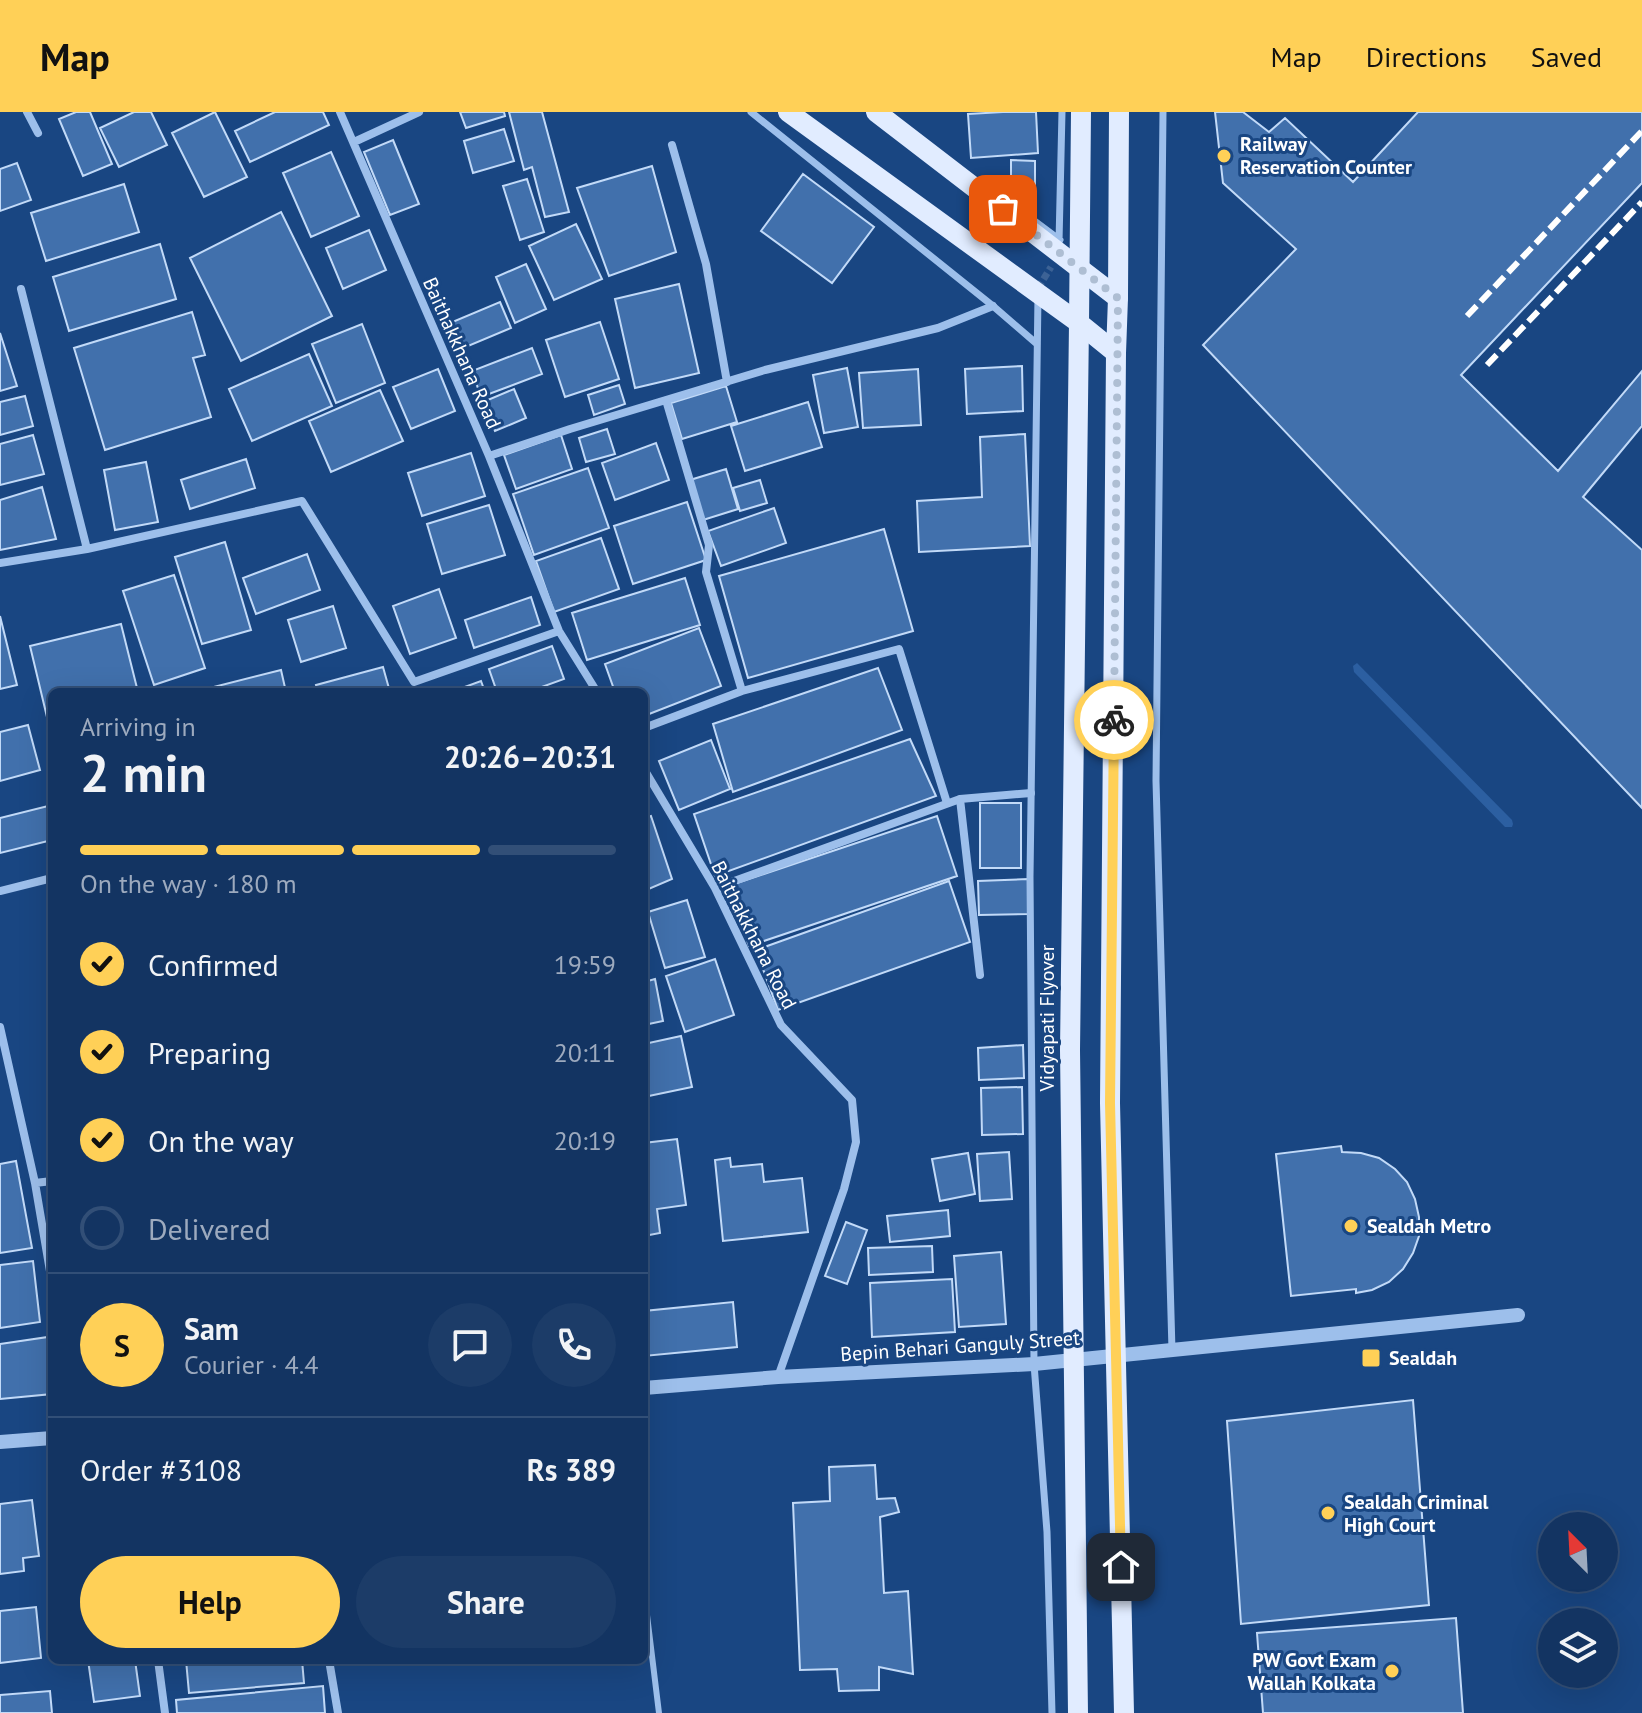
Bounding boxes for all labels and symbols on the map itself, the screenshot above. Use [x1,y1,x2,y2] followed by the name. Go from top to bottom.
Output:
[1240,131,1412,180] place label: Railway Reservation Counter
[1215,147,1233,165] marker: Railway Reservation Counter
[969,175,1037,243] pin
[417,273,507,433] street label: Baithakkhana Road
[1074,680,1154,760] courier
[705,856,803,1014] street label: Baithakkhana Road
[1034,944,1060,1093] street label: Vidyapati Flyover
[1367,1213,1491,1239] place label: Sealdah Metro
[1342,1217,1360,1235] marker: Sealdah Metro
[839,1325,1081,1367] street label: Bepin Behari Ganguly Street
[1389,1345,1457,1371] place label: Sealdah
[1360,1347,1382,1369] marker: Sealdah
[1344,1489,1489,1538] place label: Sealdah Criminal High Court
[1319,1504,1337,1522] marker: Sealdah Criminal High Court
[1538,1512,1618,1592] north arrow
[1087,1533,1155,1601] pin
[1247,1647,1376,1696] place label: PW Govt Exam Wallah Kolkata
[1383,1662,1401,1680] marker: PW Govt Exam Wallah Kolkata

